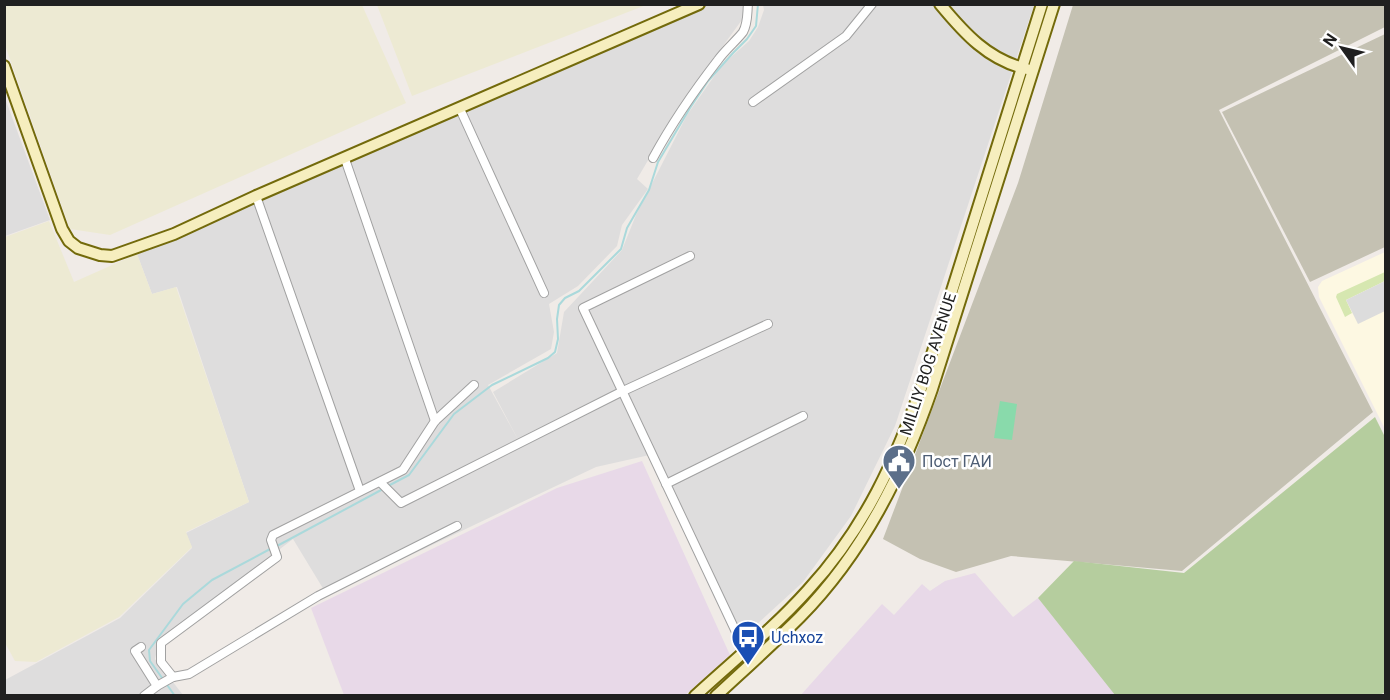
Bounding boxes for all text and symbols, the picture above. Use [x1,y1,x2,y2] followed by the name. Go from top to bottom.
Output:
[1312,18,1372,78] north arrow
[1319,30,1341,50] text: N
[896,290,960,438] street label: MILLIY BOG AVENUE
[881,443,917,490] public building icon: Пост ГАИ
[922,452,992,471] place label: Пост ГАИ
[730,619,766,666] bus stop icon: Uchxoz
[771,628,823,647] place label: Uchxoz

